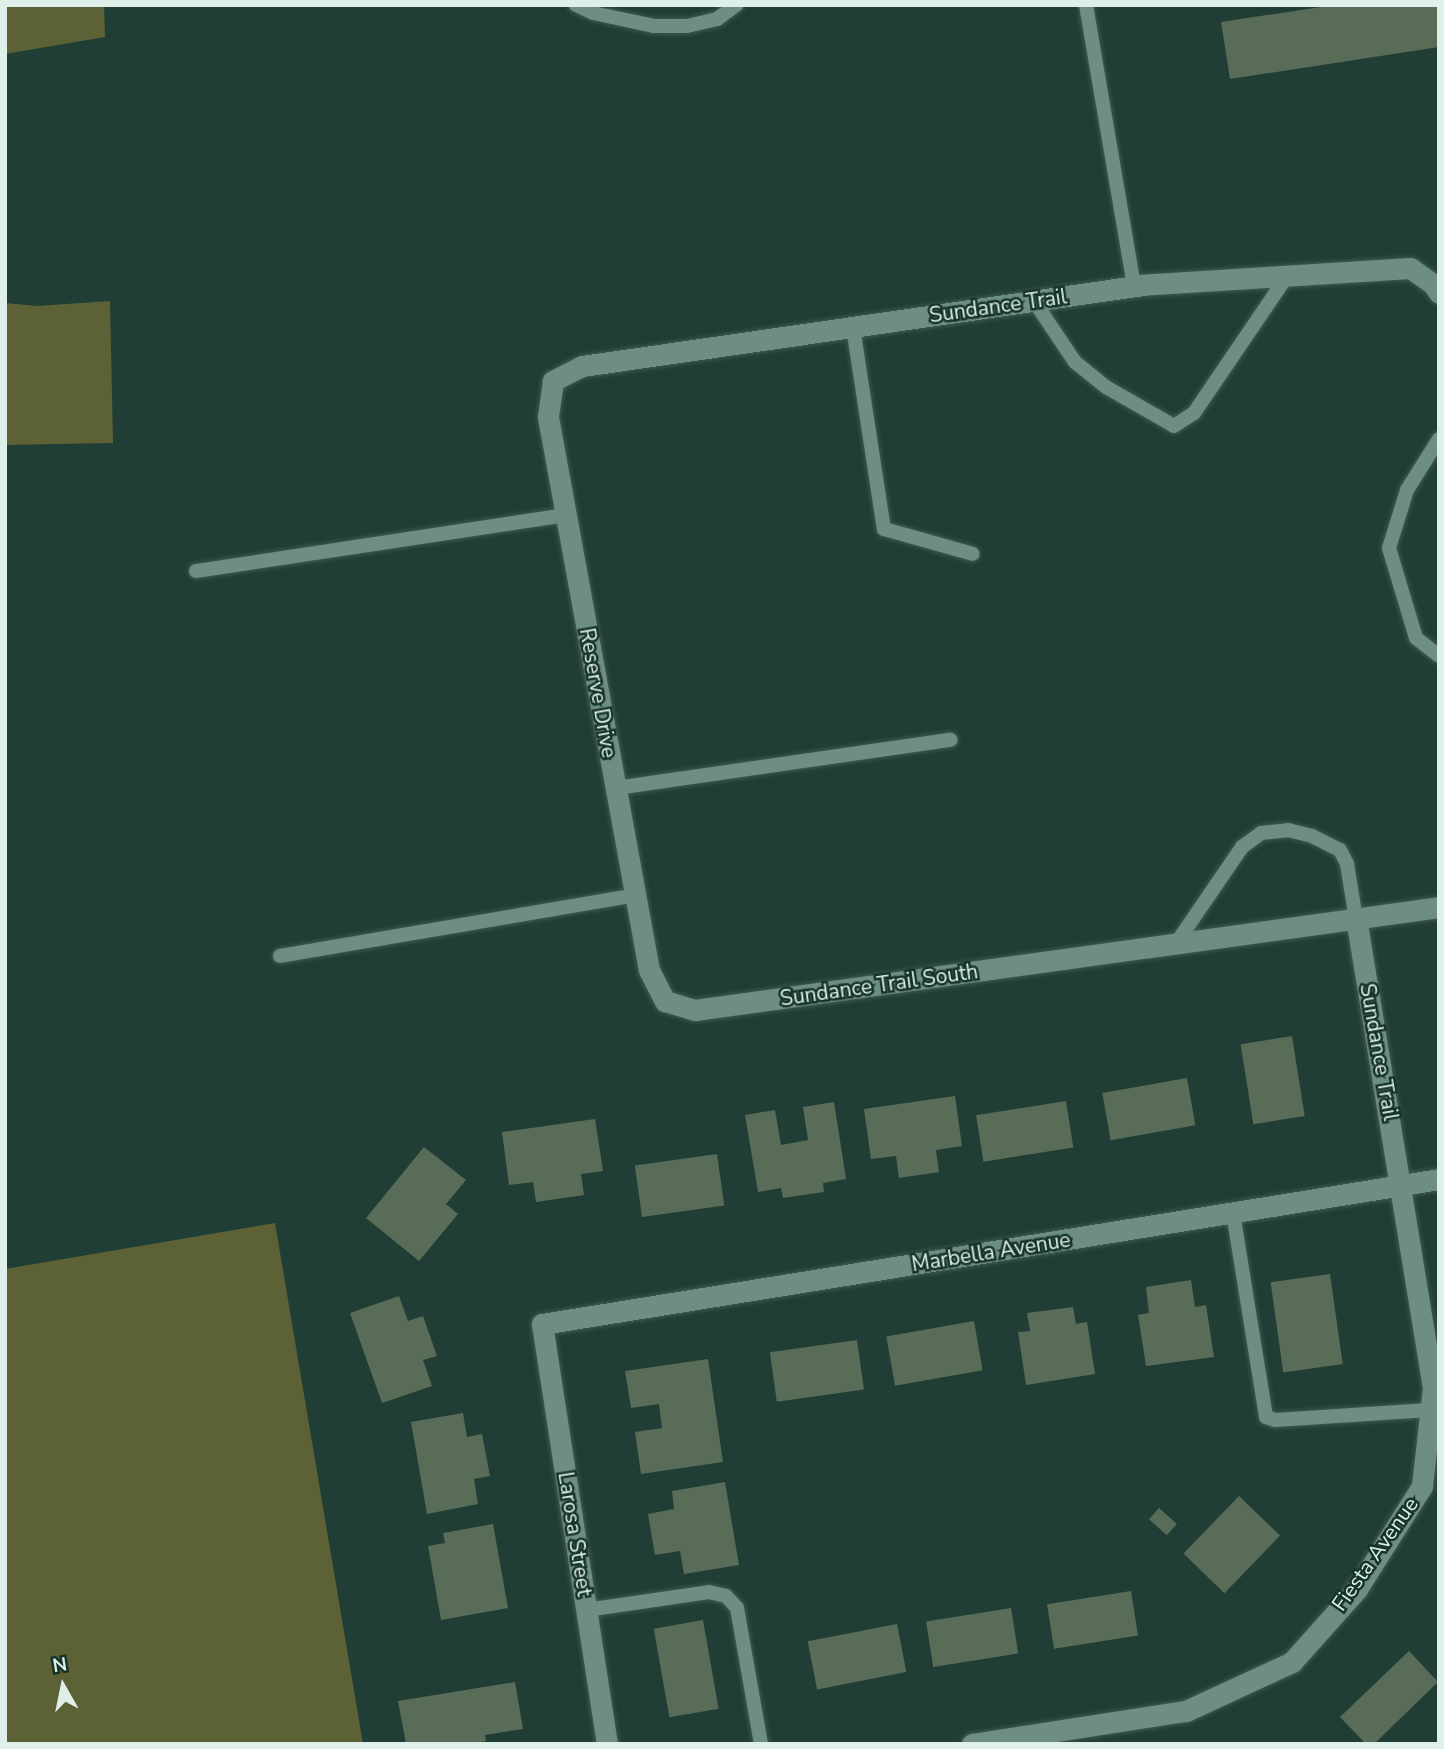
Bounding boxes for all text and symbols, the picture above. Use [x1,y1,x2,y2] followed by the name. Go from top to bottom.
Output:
[928,284,1068,328] street label: Sundance Trail
[574,626,622,760] street label: Reserve Drive
[778,959,980,1011] street label: Sundance Trail South
[1355,982,1403,1122] street label: Sundance Trail
[910,1227,1072,1277] street label: Marbella Avenue
[553,1470,597,1598] street label: Larosa Street
[1327,1492,1423,1616] street label: Fiesta Avenue
[28,1651,98,1721] north arrow
[51,1651,69,1679] text: N

